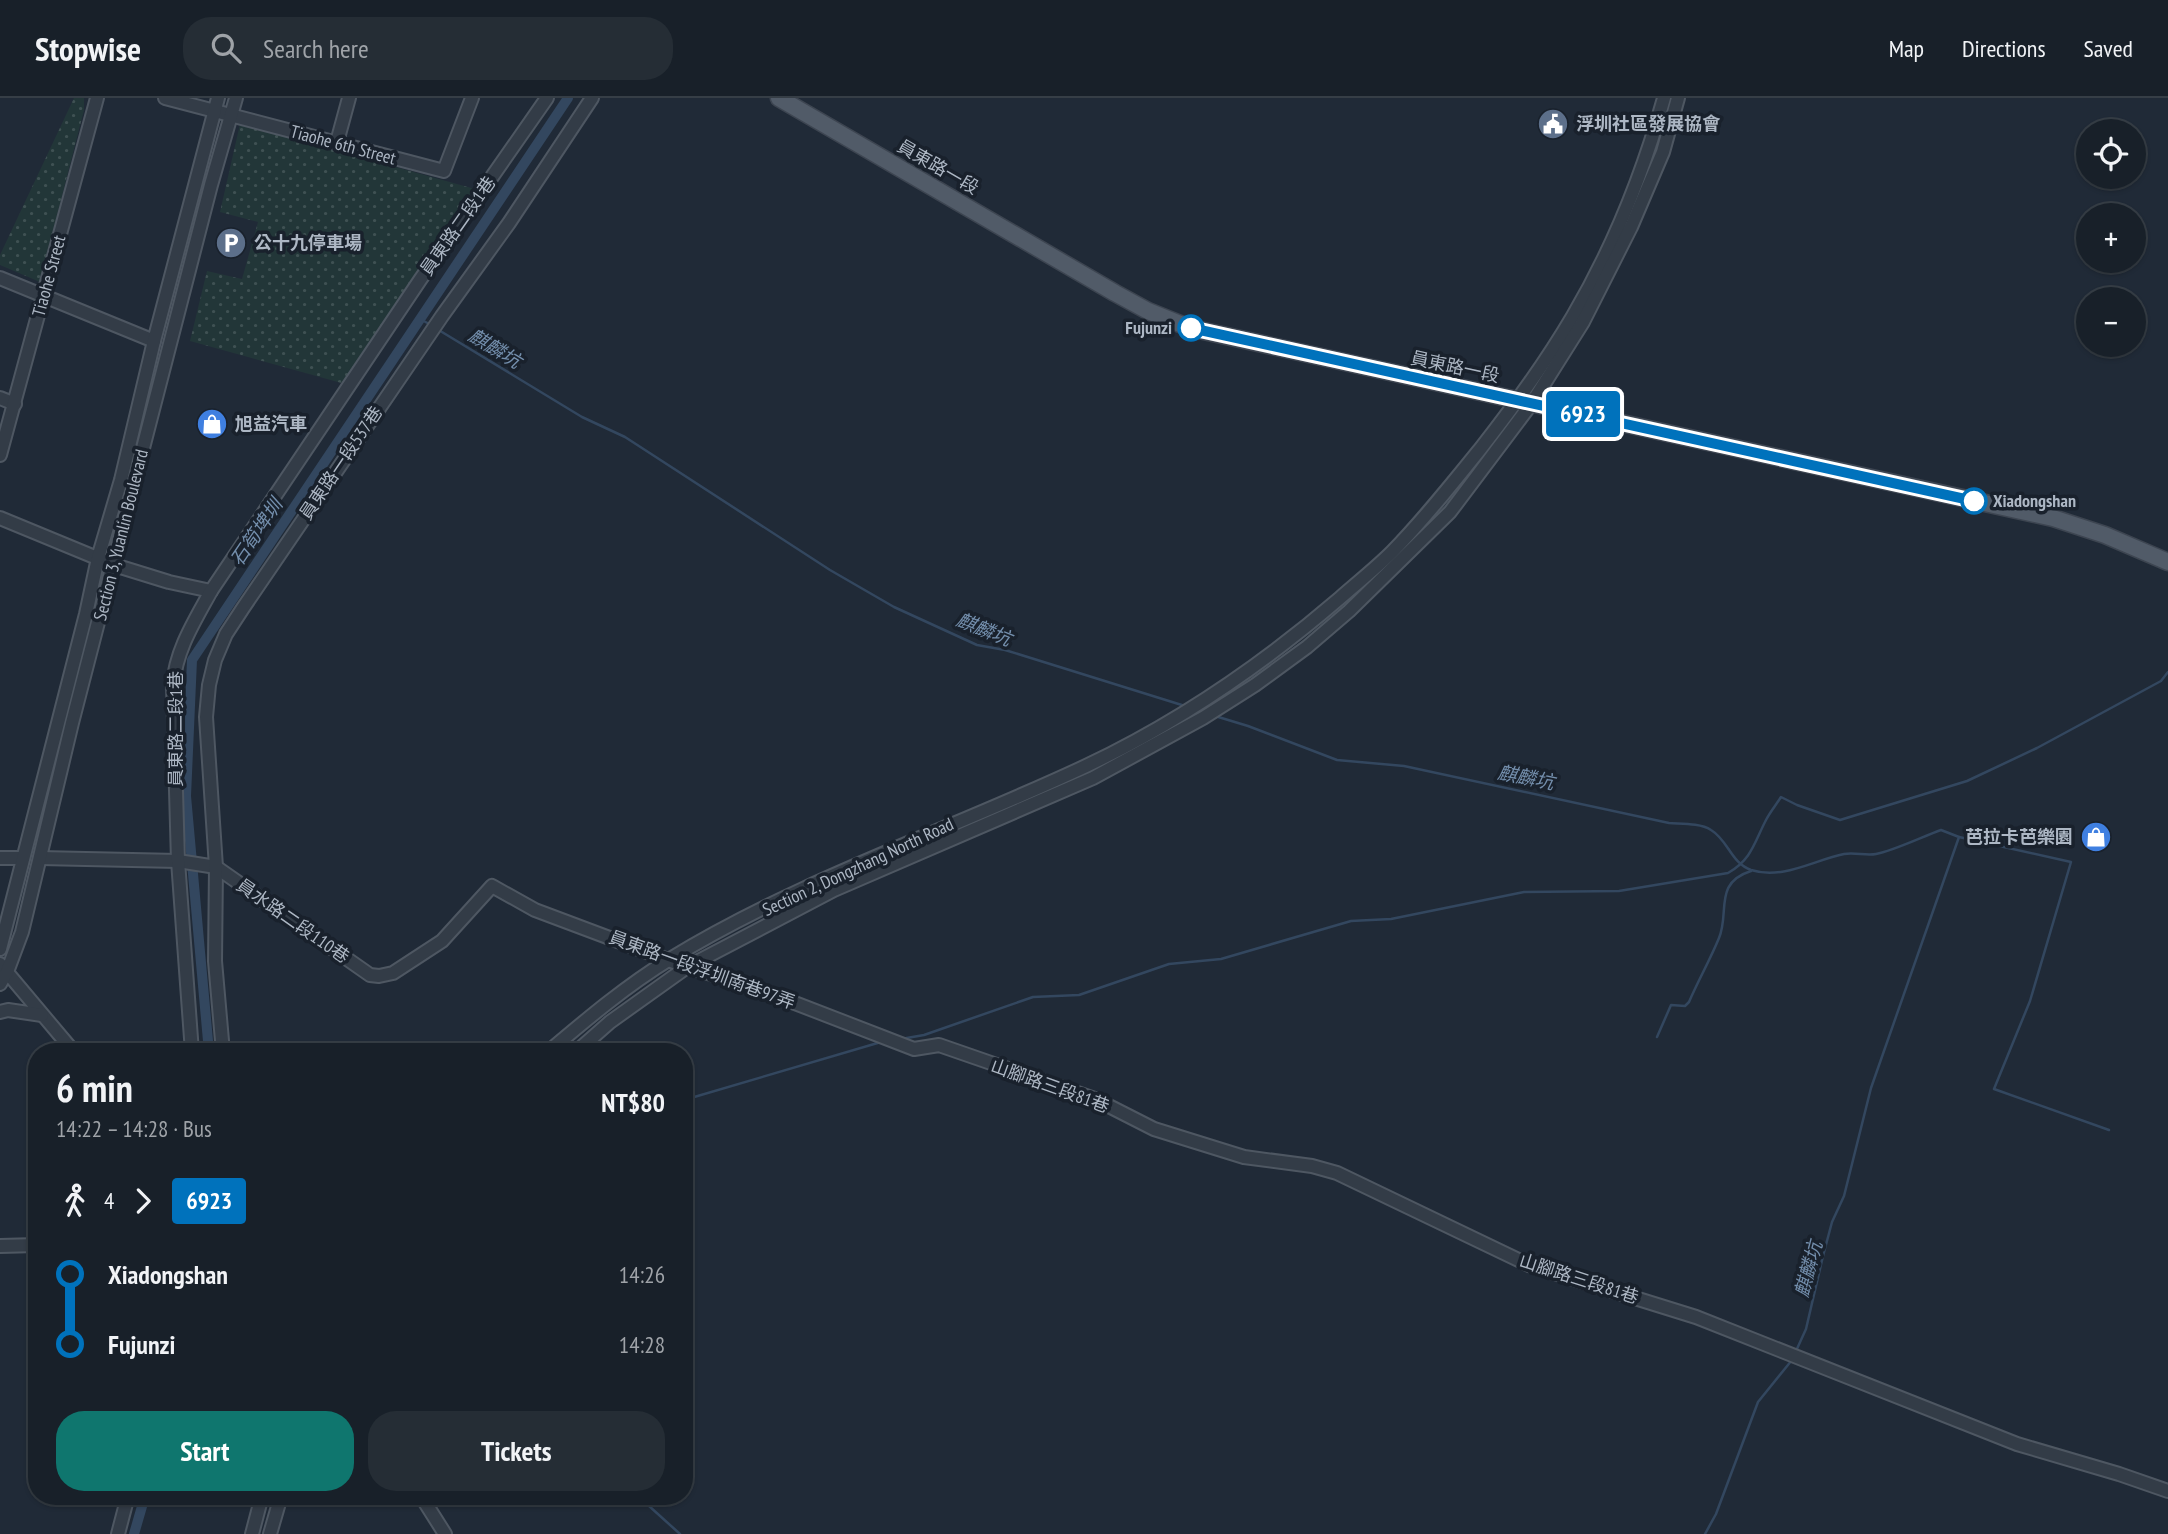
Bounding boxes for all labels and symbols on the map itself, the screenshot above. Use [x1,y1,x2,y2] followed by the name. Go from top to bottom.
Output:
[1536,107,1570,141] public building icon: 浮圳社區發展協會
[1576,112,1721,135] place label: 浮圳社區發展協會
[288,119,398,170] street label: Tiaohe 6th Street
[894,134,983,199] street label: 員東路一段
[415,172,500,280] street label: 員東路二段1巷
[214,226,248,260] parking icon: 公十九停車場
[254,231,362,254] place label: 公十九停車場
[27,233,70,319] street label: Tiaohe Street
[1178,315,1204,341] marker: Fujunzi
[1125,316,1172,339] place label: Fujunzi
[464,323,528,375] water label: 麒麟坑
[1409,346,1502,387] street label: 員東路一段
[1534,391,1632,437] line badge: 6923
[294,401,387,524] street label: 員東路一段537巷
[195,407,229,441] shop icon: 旭益汽車
[235,412,307,435] place label: 旭益汽車
[88,447,153,623] street label: Section 3, Yuanlin Boulevard
[1961,488,1987,514] marker: Xiadongshan
[1993,489,2076,512] place label: Xiadongshan
[225,491,289,570] water label: 石筍埤圳
[953,607,1018,652] water label: 麒麟坑
[164,671,187,787] street label: 員東路二段1巷
[1496,760,1559,795] water label: 麒麟坑
[759,812,957,921] street label: Section 2, Dongzhang North Road
[2079,820,2113,854] shop icon: 芭拉卡芭樂園
[1965,825,2073,848] place label: 芭拉卡芭樂園
[232,873,354,968] street label: 員水路二段110巷
[606,925,798,1014] street label: 員東路一段浮圳南巷97弄
[988,1053,1112,1118] street label: 山腳路三段81巷
[1789,1235,1828,1300] water label: 麒麟坑
[1517,1248,1642,1309] street label: 山腳路三段81巷

